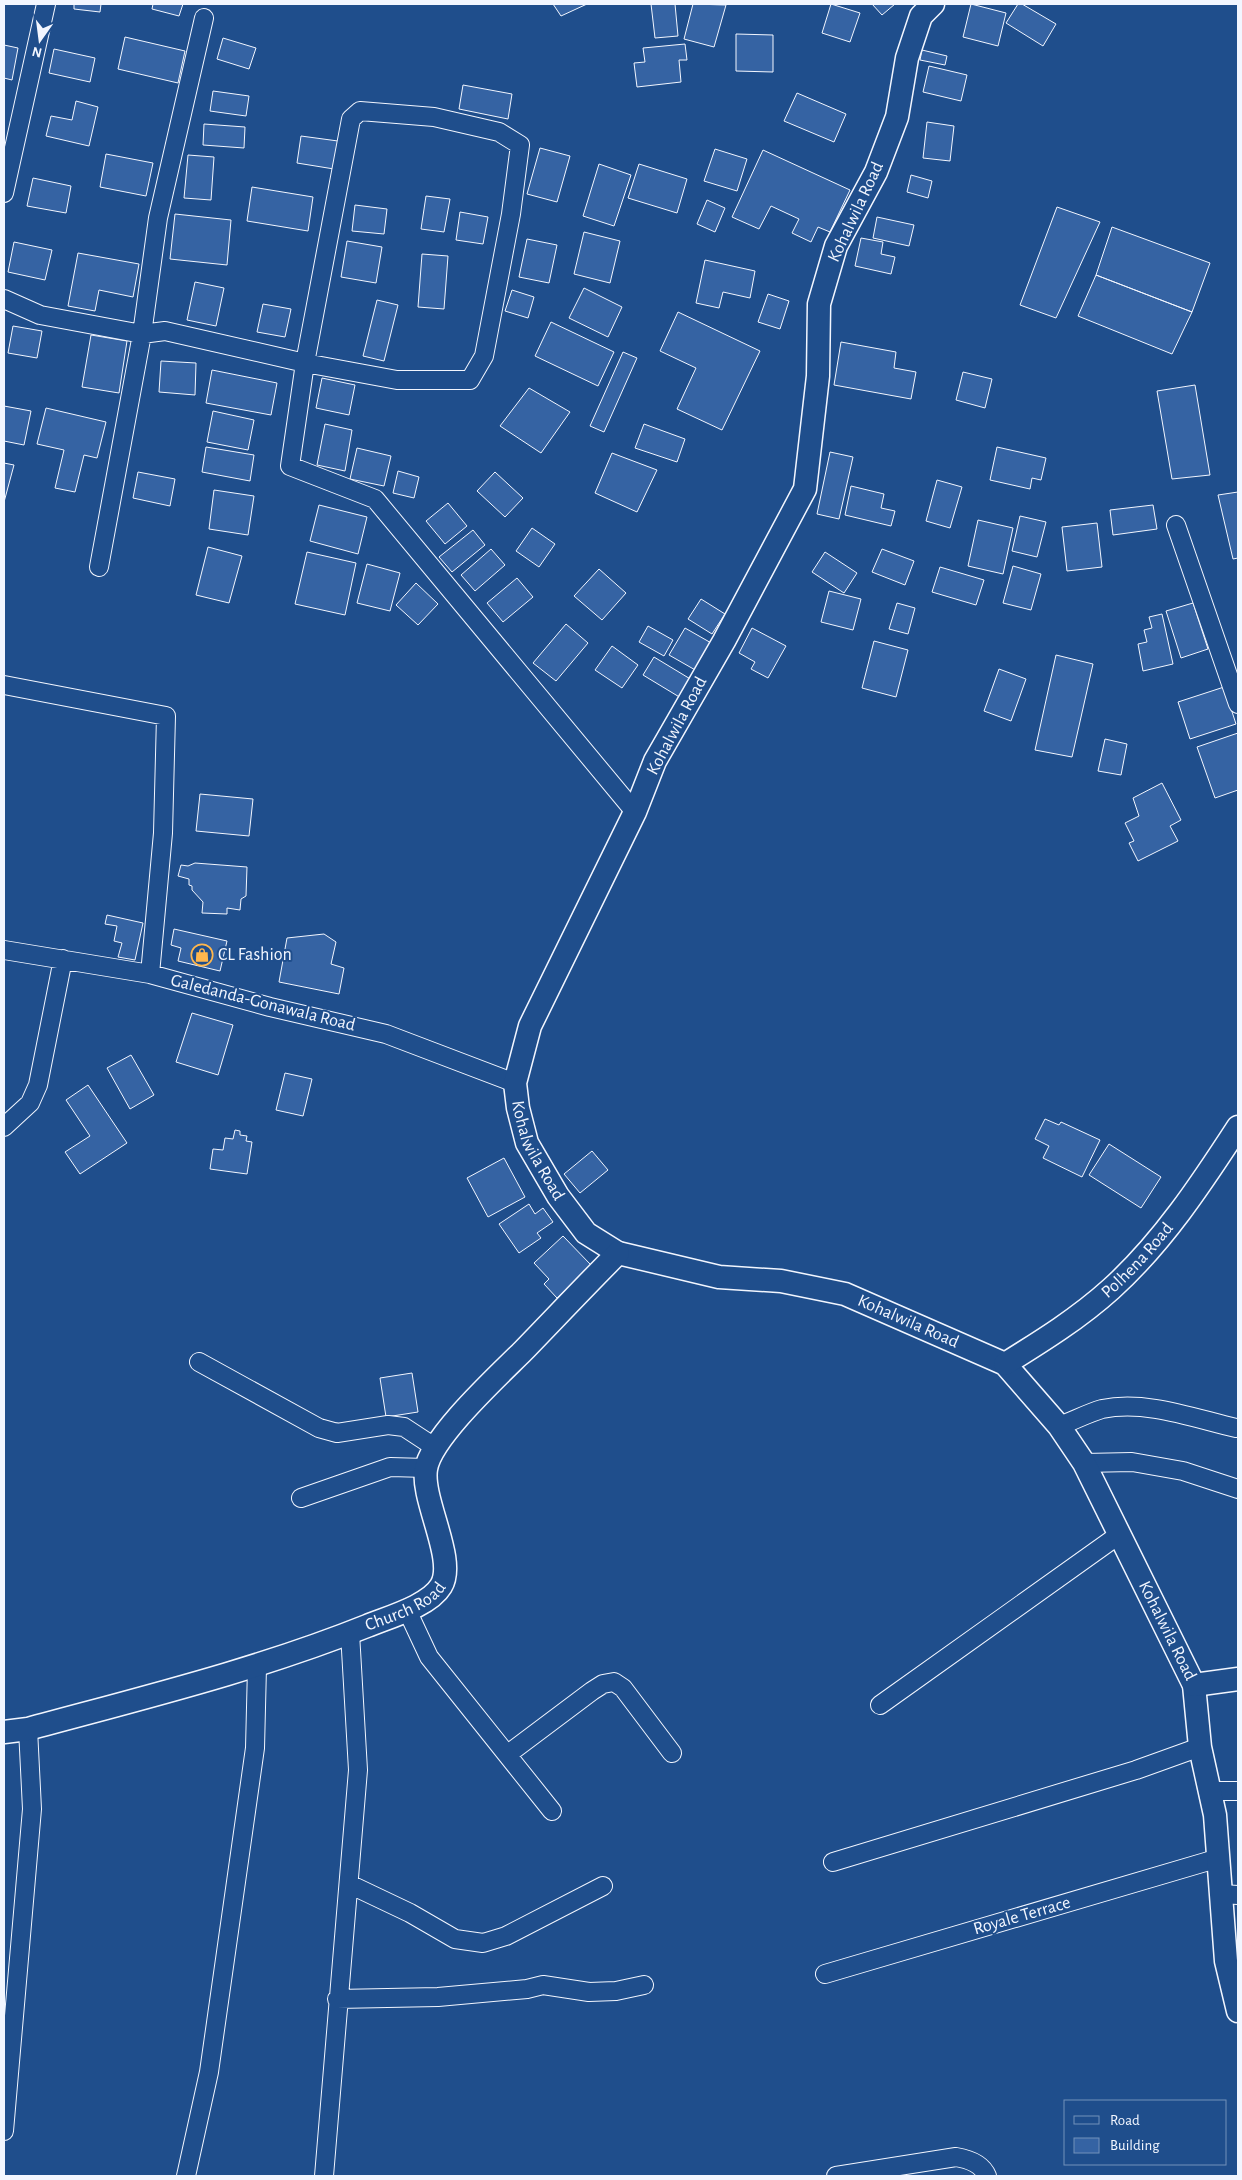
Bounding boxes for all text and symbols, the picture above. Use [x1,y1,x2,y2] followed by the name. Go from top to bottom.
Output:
[15,15,65,65] north arrow
[31,44,44,60] text: N
[825,159,887,265] street label: Kohalwila Road
[644,674,710,778] street label: Kohalwila Road
[190,943,214,967] shop icon: CL Fashion
[218,946,292,964] place label: CL Fashion
[169,971,357,1035] street label: Galedanda-Gonawala Road
[508,1100,568,1204] street label: Kohalwila Road
[1098,1219,1177,1302] street label: Polhena Road
[855,1292,961,1352] street label: Kohalwila Road
[1135,1578,1199,1683] street label: Kohalwila Road
[363,1579,450,1635] street label: Church Road
[971,1894,1073,1938] street label: Royale Terrace
[1064,2100,1227,2165] legend
[1110,2113,1140,2128] text: Road
[1110,2138,1160,2153] text: Building

